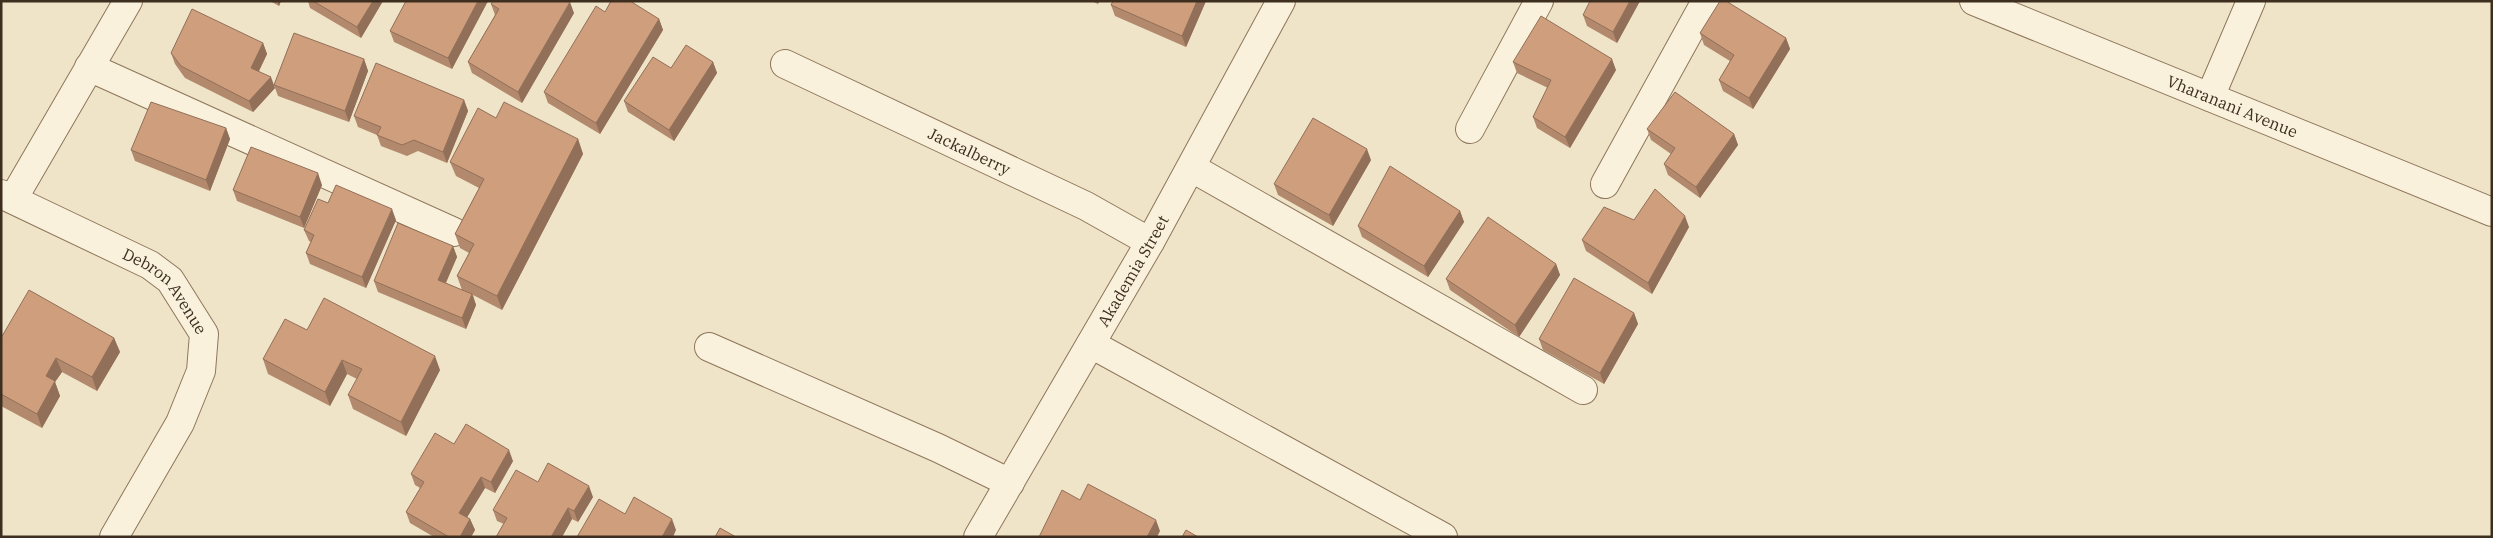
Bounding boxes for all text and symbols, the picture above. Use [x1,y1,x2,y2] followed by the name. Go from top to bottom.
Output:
[2164,71,2301,142] street label: Vharanani Avenue
[925,123,1014,179] street label: Jackalberry
[1093,211,1173,330] street label: Akademia Street
[120,244,211,338] street label: Debron Avenue

